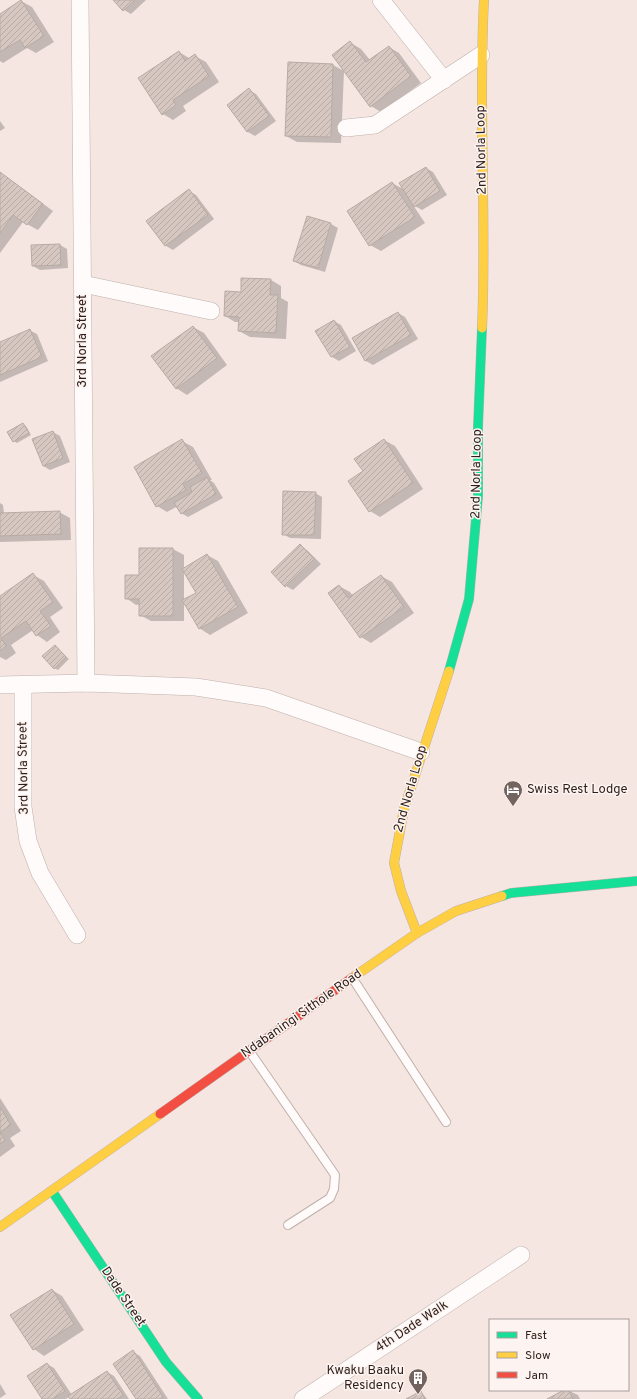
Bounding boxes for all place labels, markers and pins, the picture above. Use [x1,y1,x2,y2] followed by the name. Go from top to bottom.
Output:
[502,779,524,807] hotel icon: Swiss Rest Lodge
[527,782,628,798] place label: Swiss Rest Lodge
[326,1363,404,1394] place label: Kwaku Baaku Residency
[407,1367,429,1395] building icon: Kwaku Baaku Residency

